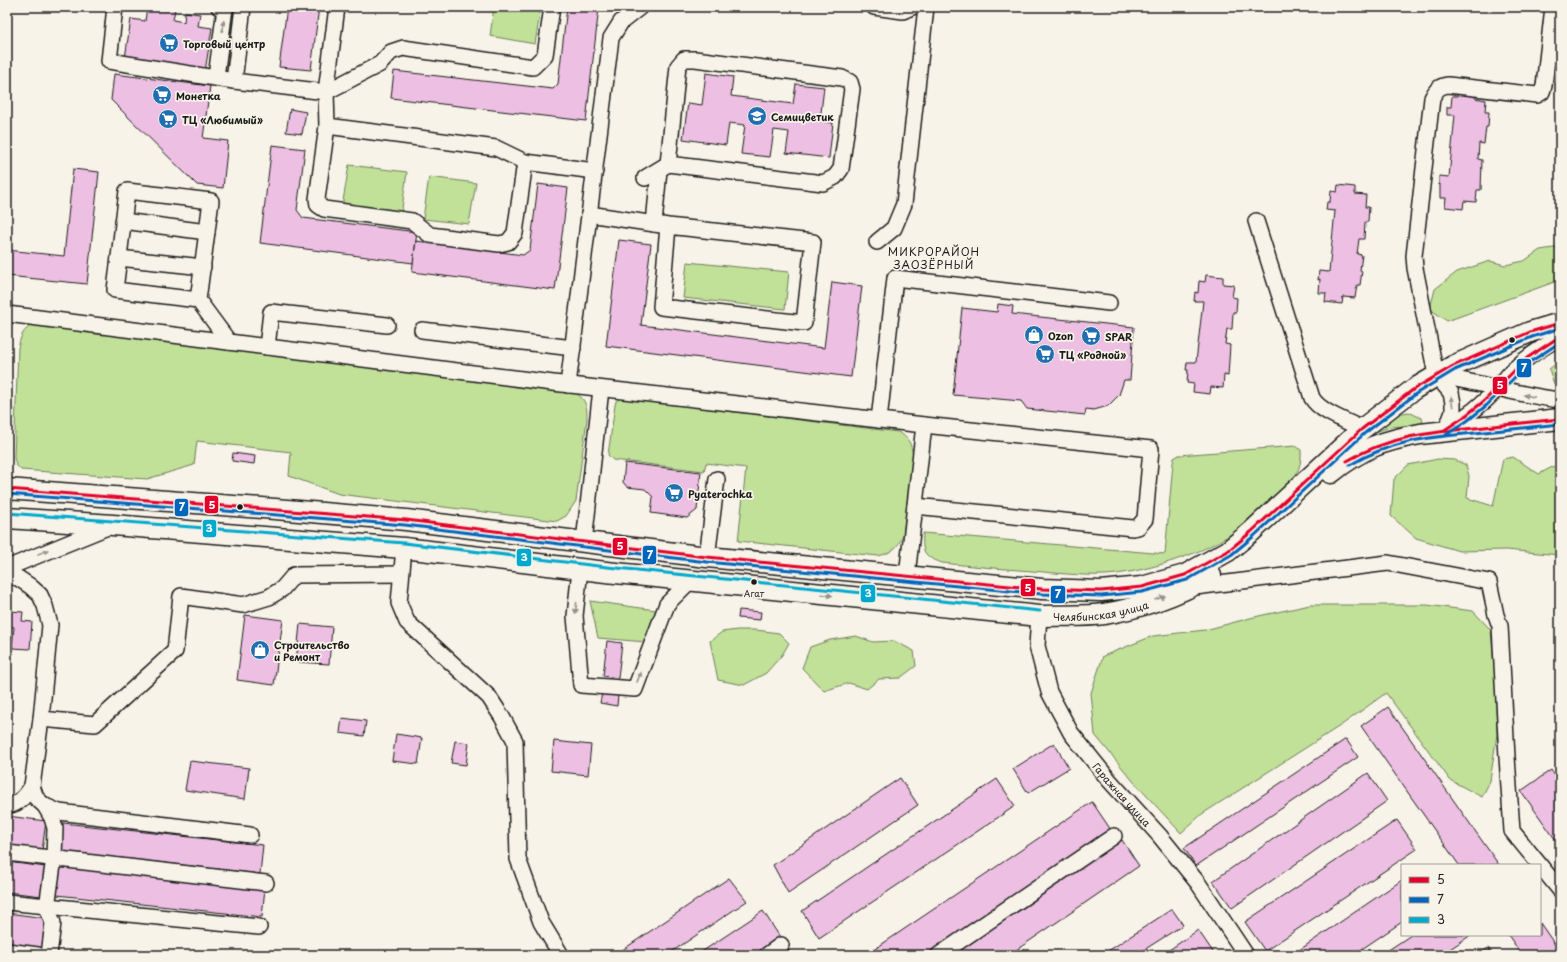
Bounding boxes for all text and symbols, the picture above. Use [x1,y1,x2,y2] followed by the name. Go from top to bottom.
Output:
[220,20,226,32] one-way arrow
[158,32,180,54] supermarket icon: Торговый центр
[183,36,265,51] place label: Торговый центр
[151,84,173,106] supermarket icon: Монетка
[176,88,221,103] place label: Монетка
[746,105,768,127] school or university icon: Семицветик
[157,108,179,130] supermarket icon: ТЦ «Любимый»
[771,109,834,124] place label: Семицветик
[182,112,263,127] place label: ТЦ «Любимый»
[888,243,980,273] district label: МИКРОРАЙОН ЗАОЗЁРНЫЙ
[1023,324,1045,346] shop icon: Ozon
[1080,325,1102,347] supermarket icon: SPAR
[1048,328,1073,343] place label: Ozon
[1105,329,1133,344] place label: SPAR
[1507,335,1517,345] unlabelled marker
[1034,343,1056,365] supermarket icon: ТЦ «Родной»
[1059,347,1126,362] place label: ТЦ «Родной»
[1516,358,1532,378] line badge: 7
[1521,359,1528,376] text: 7
[1492,376,1508,395] line badge: 5
[1496,376,1504,393] text: 5
[1522,392,1535,398] one-way arrow
[1449,396,1455,408] one-way arrow
[663,482,685,504] supermarket icon: Pyaterochka
[688,486,753,501] place label: Pyaterochka
[204,495,219,514] line badge: 5
[208,496,216,513] text: 5
[174,498,189,517] line badge: 7
[179,498,186,515] text: 7
[235,502,245,512] unlabelled marker
[202,519,217,538] line badge: 3
[205,519,213,536] text: 3
[612,537,628,556] line badge: 5
[616,537,624,554] text: 5
[642,545,657,565] line badge: 7
[647,546,654,563] text: 7
[516,548,532,567] line badge: 3
[520,548,528,565] text: 3
[37,549,49,555] one-way arrow
[749,577,759,587] marker: Агат
[1020,578,1036,597] line badge: 5
[1024,579,1032,596] text: 5
[860,584,876,603] line badge: 3
[864,584,872,601] text: 3
[1050,585,1066,604] line badge: 7
[1055,585,1062,602] text: 7
[744,586,765,600] place label: Агат
[821,592,833,599] one-way arrow
[1155,595,1167,601] one-way arrow
[1053,596,1151,623] street label: Челябинская улица
[573,602,579,614] one-way arrow
[274,637,350,664] place label: Строительство и Ремонт
[249,639,271,661] shop icon: Строительство и Ремонт
[637,671,643,683] one-way arrow
[1090,759,1155,830] street label: Гаражная улица
[1401,864,1541,936] legend
[1437,870,1445,888] text: 5
[1437,890,1444,908] text: 7
[1437,910,1445,928] text: 3

